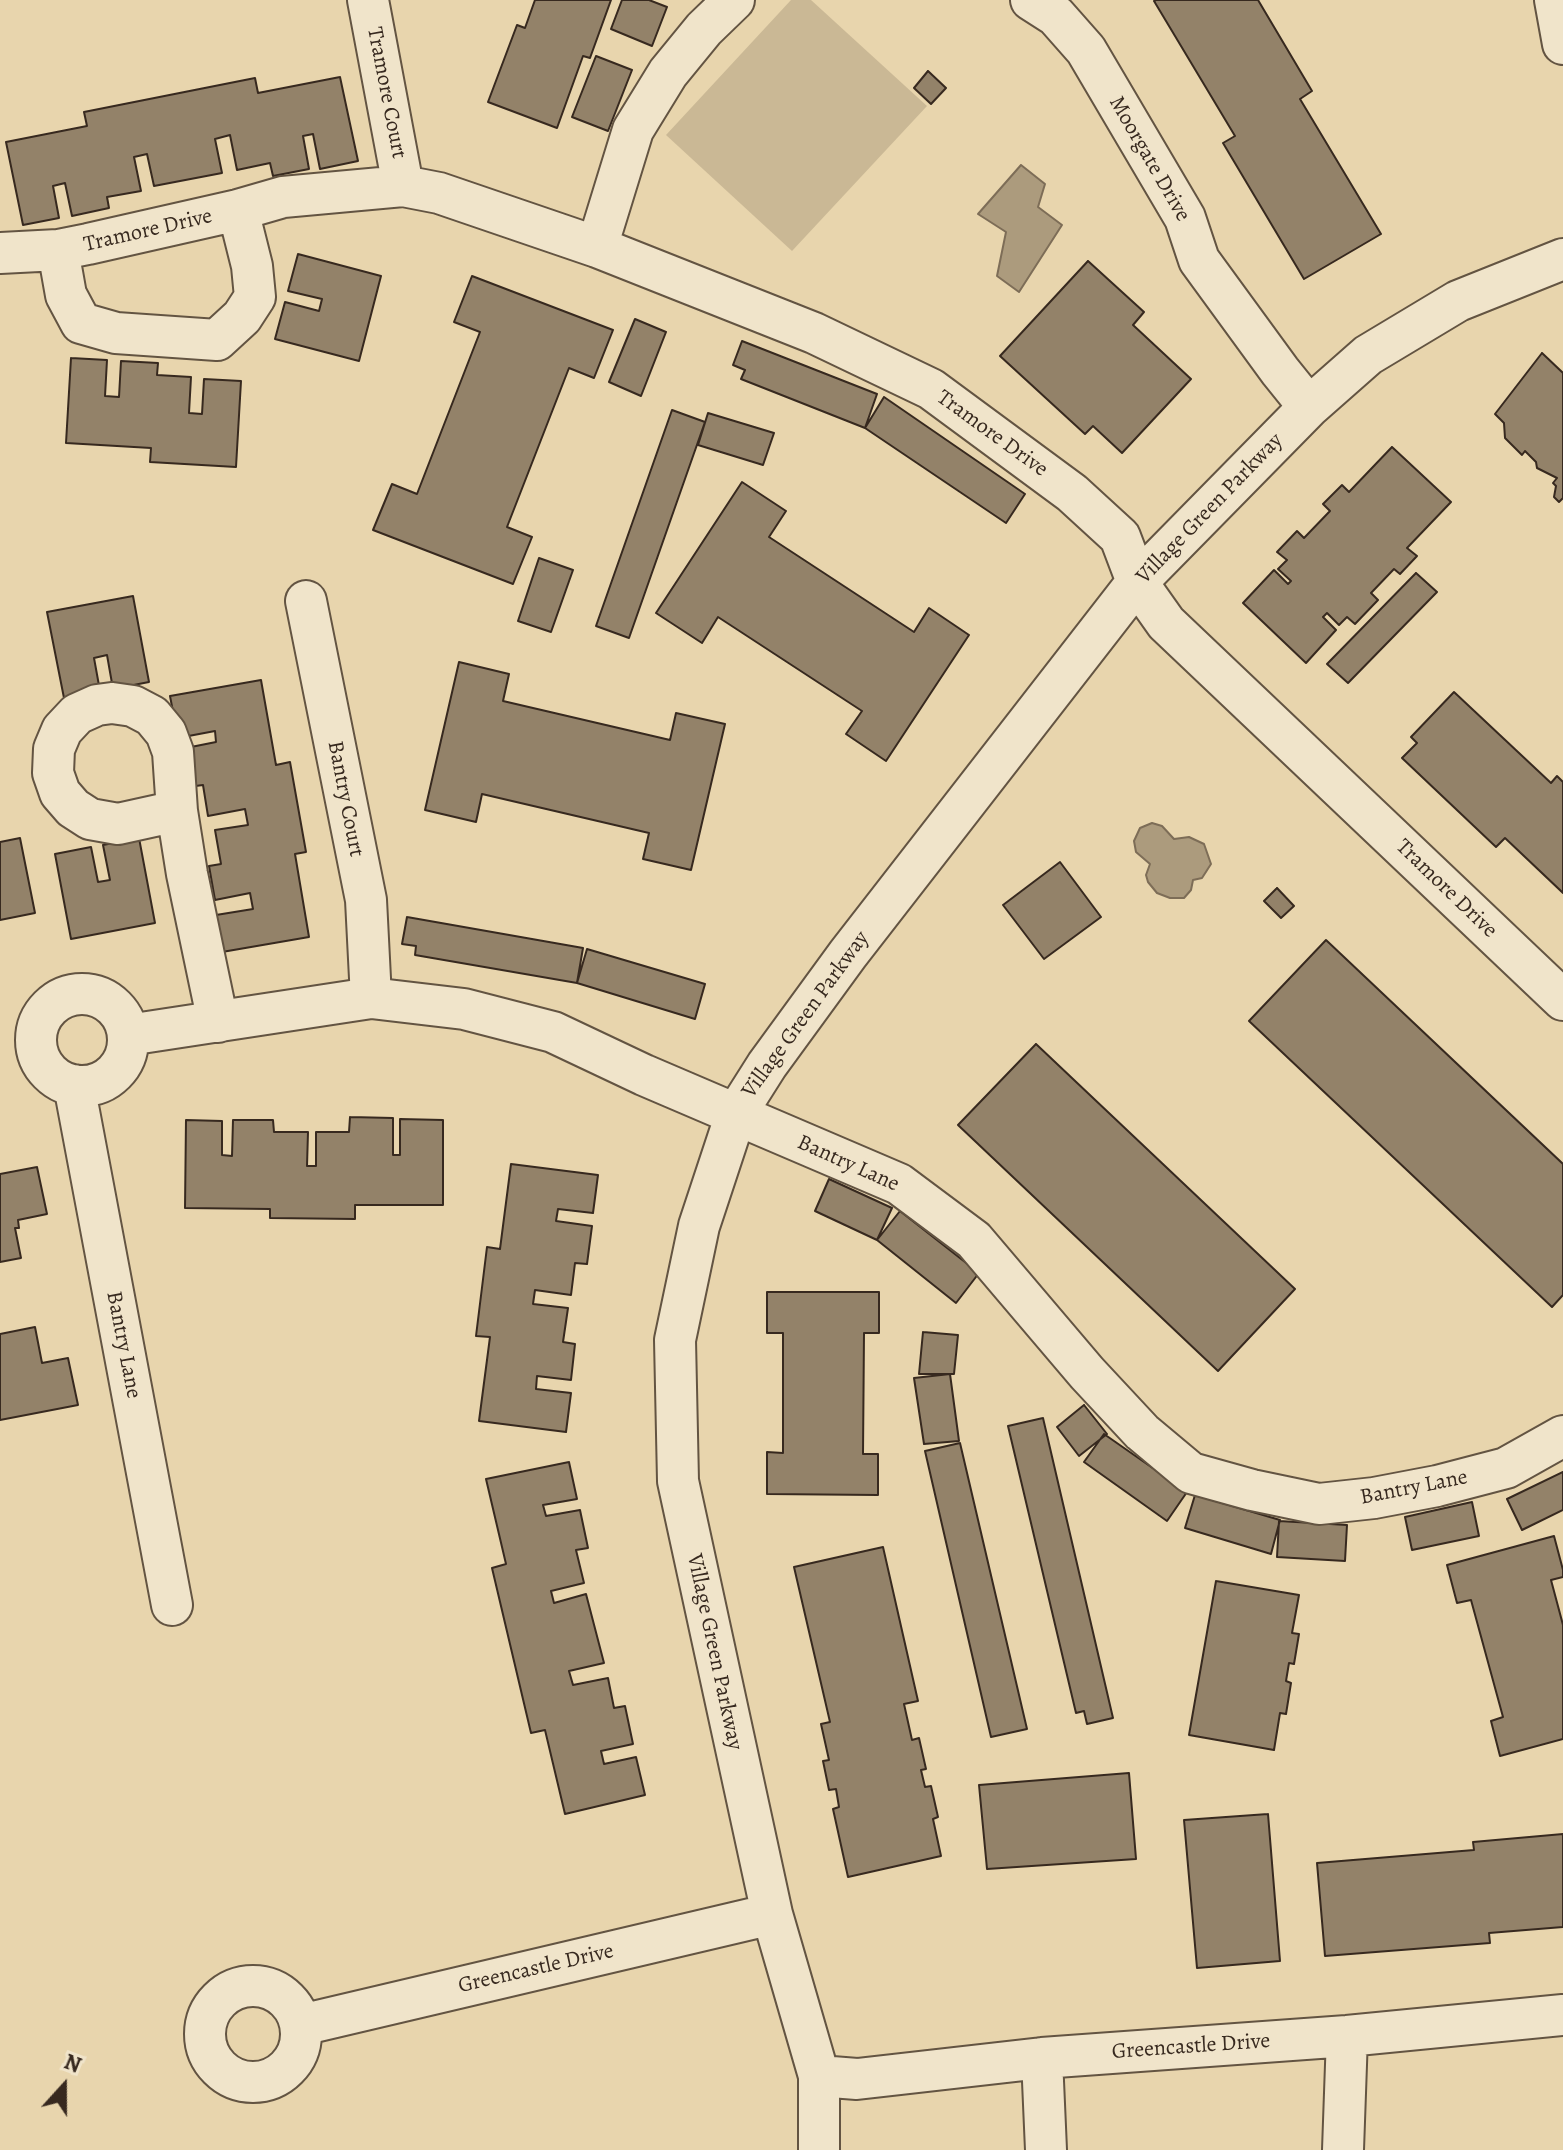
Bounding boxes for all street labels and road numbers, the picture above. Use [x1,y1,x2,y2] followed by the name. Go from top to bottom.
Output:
[360,25,412,161] street label: Tramore Court
[1102,92,1196,226] street label: Moorgate Drive
[81,203,215,259] street label: Tramore Drive
[931,385,1053,483] street label: Tramore Drive
[1131,428,1289,590] street label: Village Green Parkway
[321,739,369,859] street label: Bantry Court
[1390,834,1502,944] street label: Tramore Drive
[737,926,875,1104] street label: Village Green Parkway
[793,1130,903,1198] street label: Bantry Lane
[100,1289,146,1401] street label: Bantry Lane
[1358,1465,1470,1511] street label: Bantry Lane
[680,1552,748,1752] street label: Village Green Parkway
[456,1938,616,2000] street label: Greencastle Drive
[1111,2028,1271,2066] street label: Greencastle Drive

